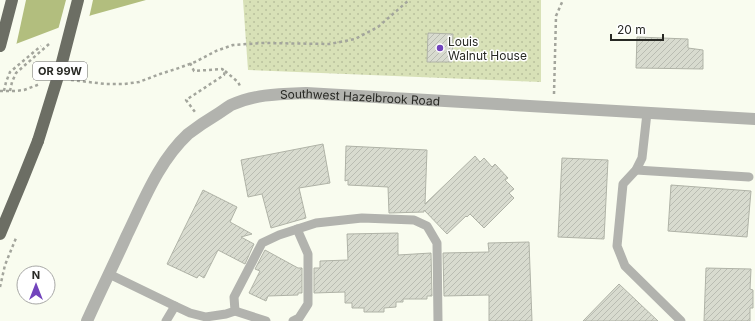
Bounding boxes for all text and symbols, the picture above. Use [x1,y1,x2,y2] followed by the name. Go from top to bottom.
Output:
[611,16,663,42] scale bar
[617,22,646,37] text: 20 m
[448,34,527,63] place label: Louis Walnut House
[435,43,445,53] marker: Louis Walnut House
[33,62,87,80] road number: OR 99W
[279,86,440,108] street label: Southwest Hazelbrook Road
[16,265,56,305] north arrow
[32,268,40,282] text: N

